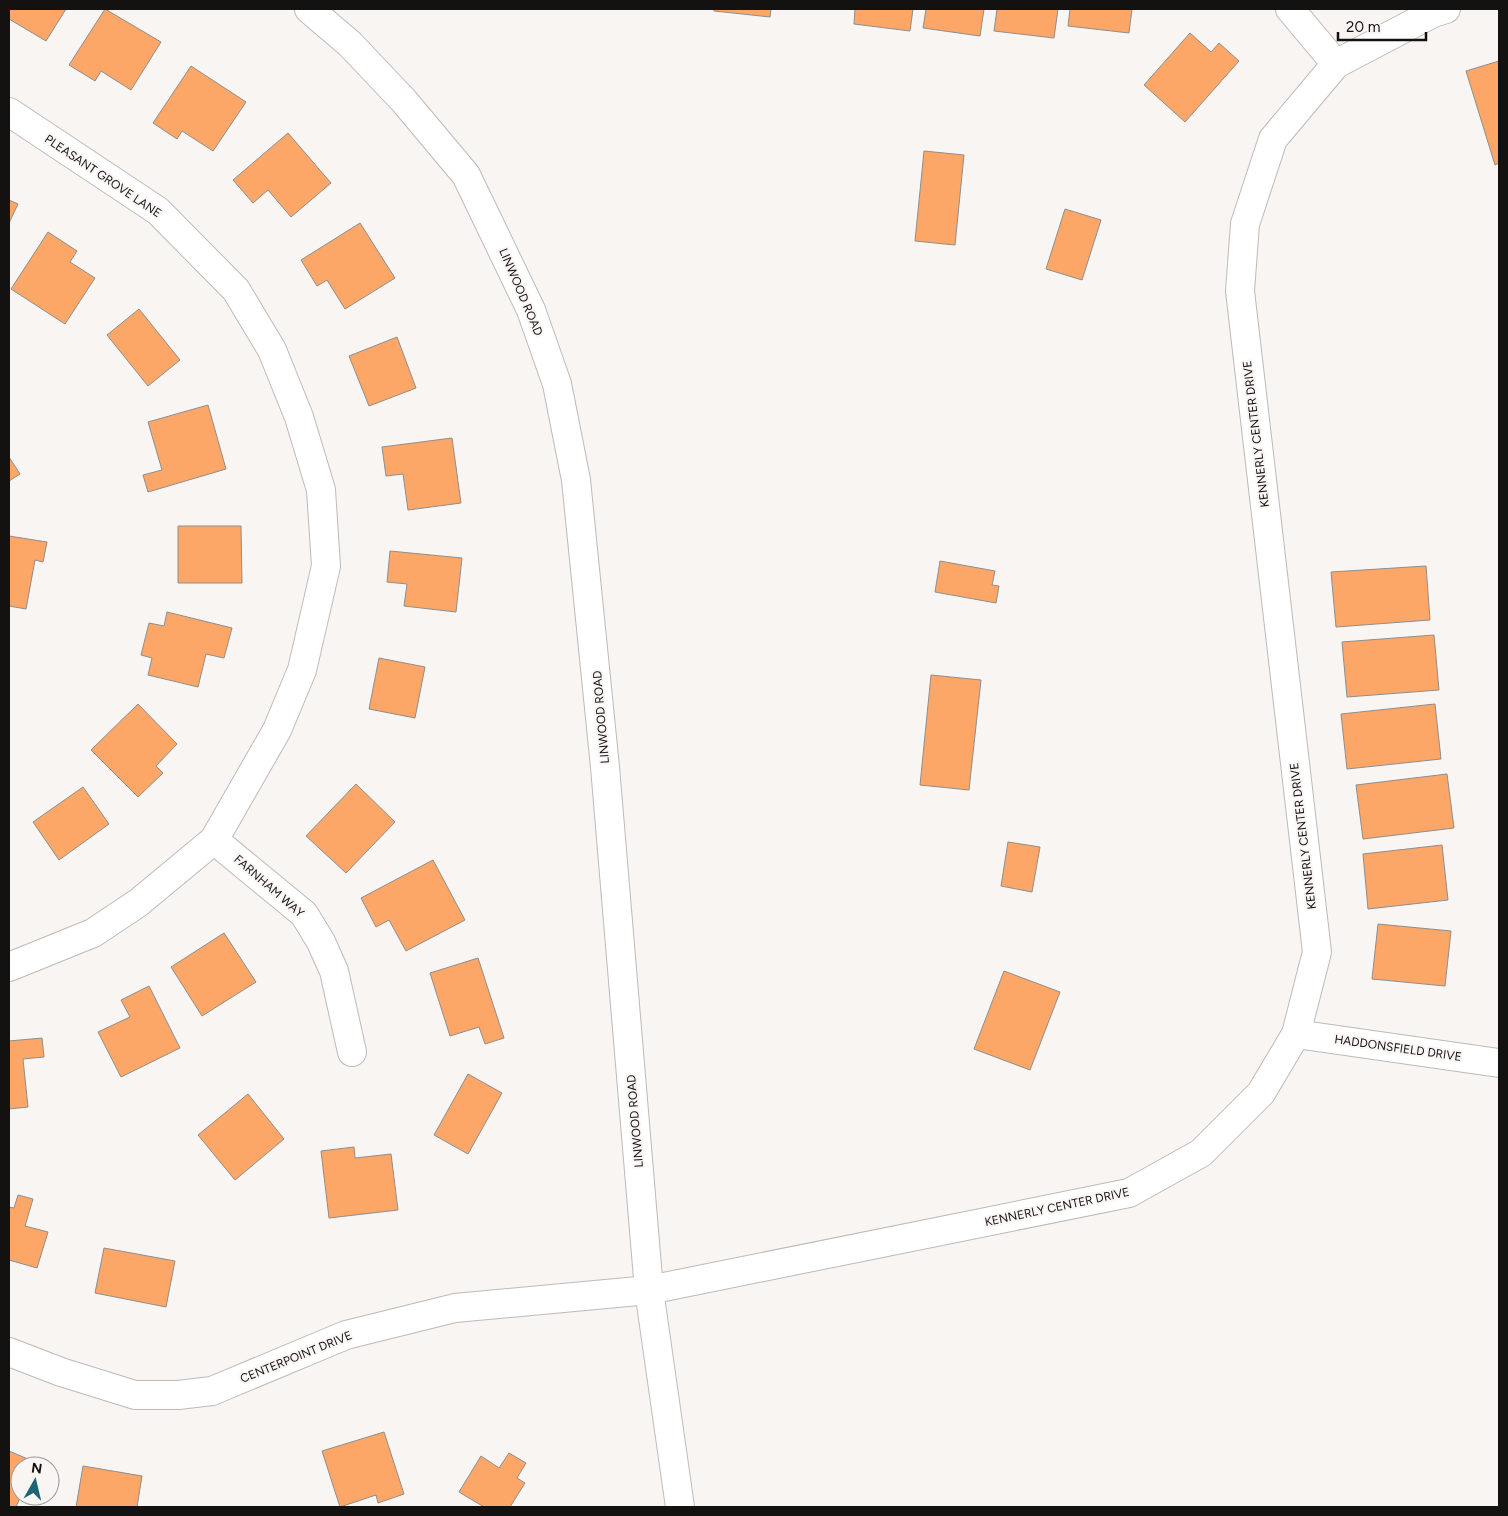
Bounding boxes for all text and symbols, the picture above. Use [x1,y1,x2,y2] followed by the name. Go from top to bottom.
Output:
[1338,10,1426,42] scale bar
[1346,18,1380,36] text: 20 m
[42,132,164,220] street label: PLEASANT GROVE LANE
[496,246,546,338] street label: LINWOOD ROAD
[1240,360,1272,508] street label: KENNERLY CENTER DRIVE
[590,670,612,764] street label: LINWOOD ROAD
[1287,762,1319,910] street label: KENNERLY CENTER DRIVE
[231,852,307,921] street label: FARNHAM WAY
[1333,1032,1463,1064] street label: HADDONSFIELD DRIVE
[624,1074,646,1168] street label: LINWOOD ROAD
[983,1185,1131,1229] street label: KENNERLY CENTER DRIVE
[238,1328,354,1386] street label: CENTERPOINT DRIVE
[10,1456,60,1506] north arrow
[30,1459,43,1478] text: N

